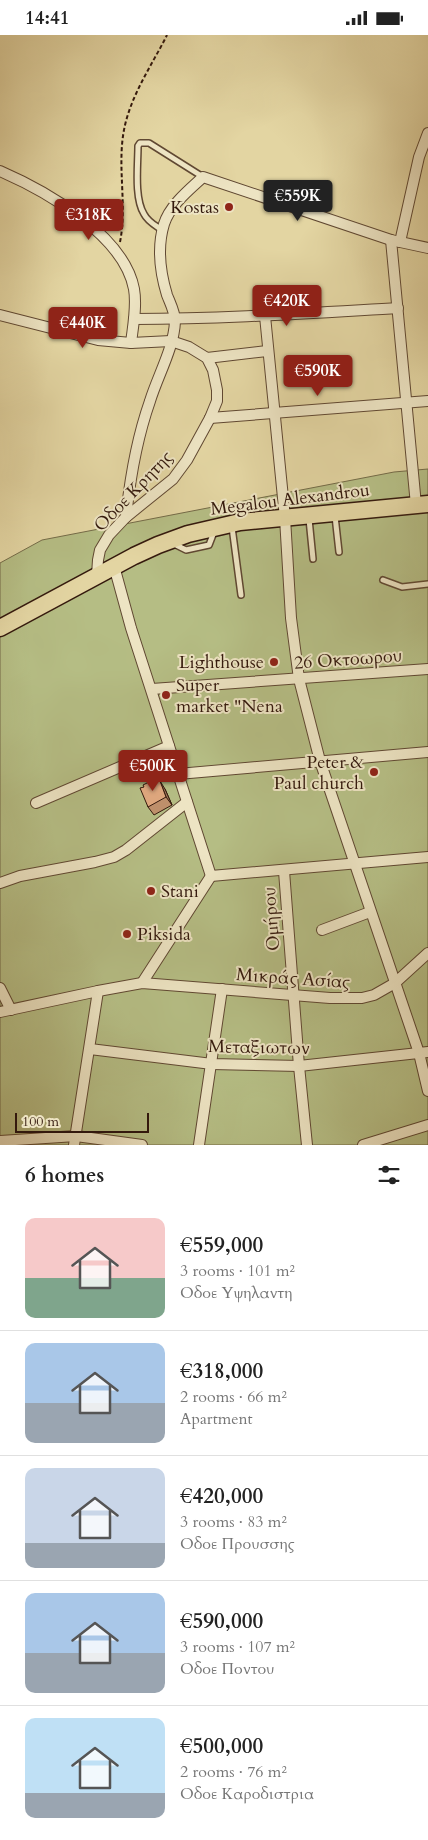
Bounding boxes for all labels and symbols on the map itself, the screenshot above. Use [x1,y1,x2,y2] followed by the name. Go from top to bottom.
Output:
[263,179,333,222] pin: €559K
[170,195,219,220] place label: Kostas
[54,199,124,241] pin: €318K
[223,201,235,213] marker: Kostas
[252,285,322,327] pin: €420K
[48,307,118,349] pin: €440K
[283,355,353,397] pin: €590K
[88,445,179,537] street label: Oδοε Κρητης
[209,477,371,522] street label: Megalou Alexandrou
[293,643,403,676] street label: 26 Οκτοωρου
[179,650,264,675] place label: Lighthouse
[268,656,280,668] marker: Lighthouse
[176,673,283,719] place label: Super market "Nena
[160,689,172,701] marker: Super market "Nena
[118,749,188,792] pin: €500K
[274,750,365,796] place label: Peter & Paul church
[368,766,380,778] marker: Peter & Paul church
[161,879,199,904] place label: Stani
[145,885,157,897] marker: Stani
[257,886,286,952] street label: Ομήρου
[137,922,191,947] place label: Piksida
[121,928,133,940] marker: Piksida
[235,962,351,995] street label: Μικράς Ασίας
[208,1034,310,1061] street label: Μεταξιωτων
[15,1110,149,1133] scale bar

